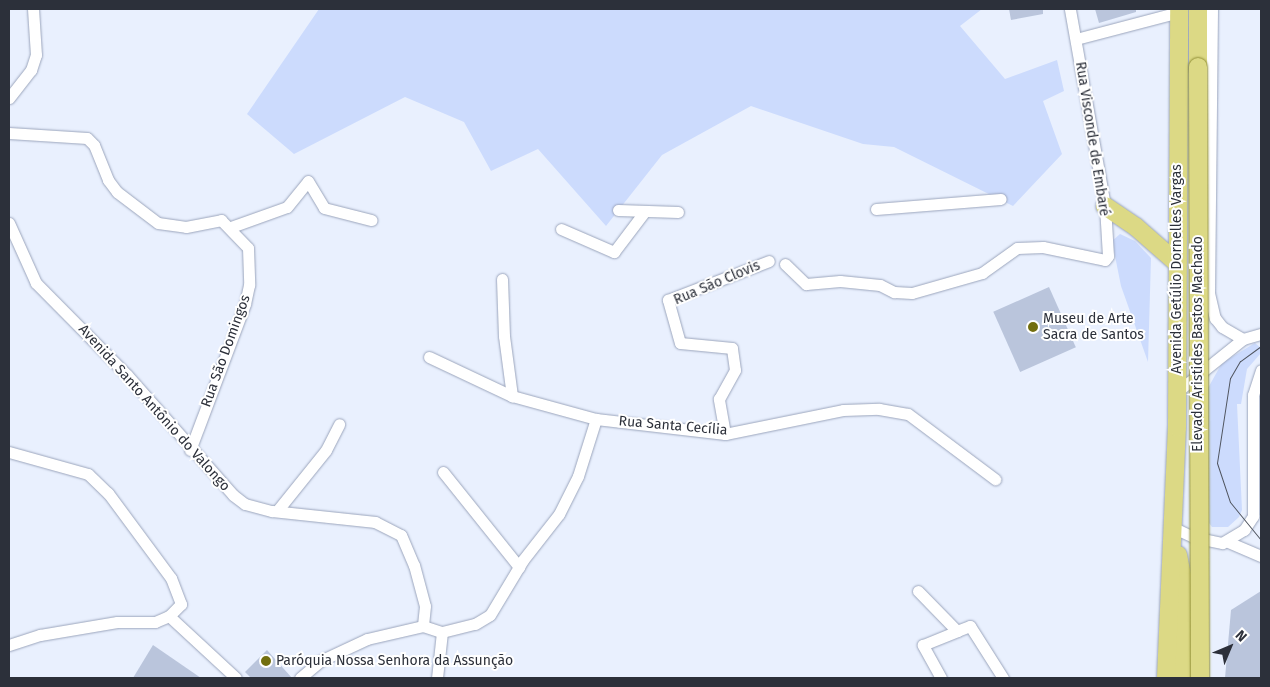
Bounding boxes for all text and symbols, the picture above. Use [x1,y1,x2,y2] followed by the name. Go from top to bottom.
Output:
[1071,61,1113,217] street label: Rua Visconde de Embaré
[1169,164,1185,374] street label: Avenida Getúlio Dornelles Vargas
[1190,236,1206,452] street label: Elevado Aristides Bastos Machado
[671,257,763,309] street label: Rua São Clovis
[198,293,254,409] street label: Rua São Domingos
[1043,311,1144,344] place label: Museu de Arte Sacra de Santos
[75,321,233,495] street label: Avenida Santo Antônio do Valongo
[1027,321,1039,333] marker: Museu de Arte Sacra de Santos
[618,413,728,439] street label: Rua Santa Cecília
[1205,622,1255,672] north arrow
[1232,627,1250,645] text: N
[276,653,513,669] place label: Paróquia Nossa Senhora da Assunção
[260,655,272,667] marker: Paróquia Nossa Senhora da Assunção

